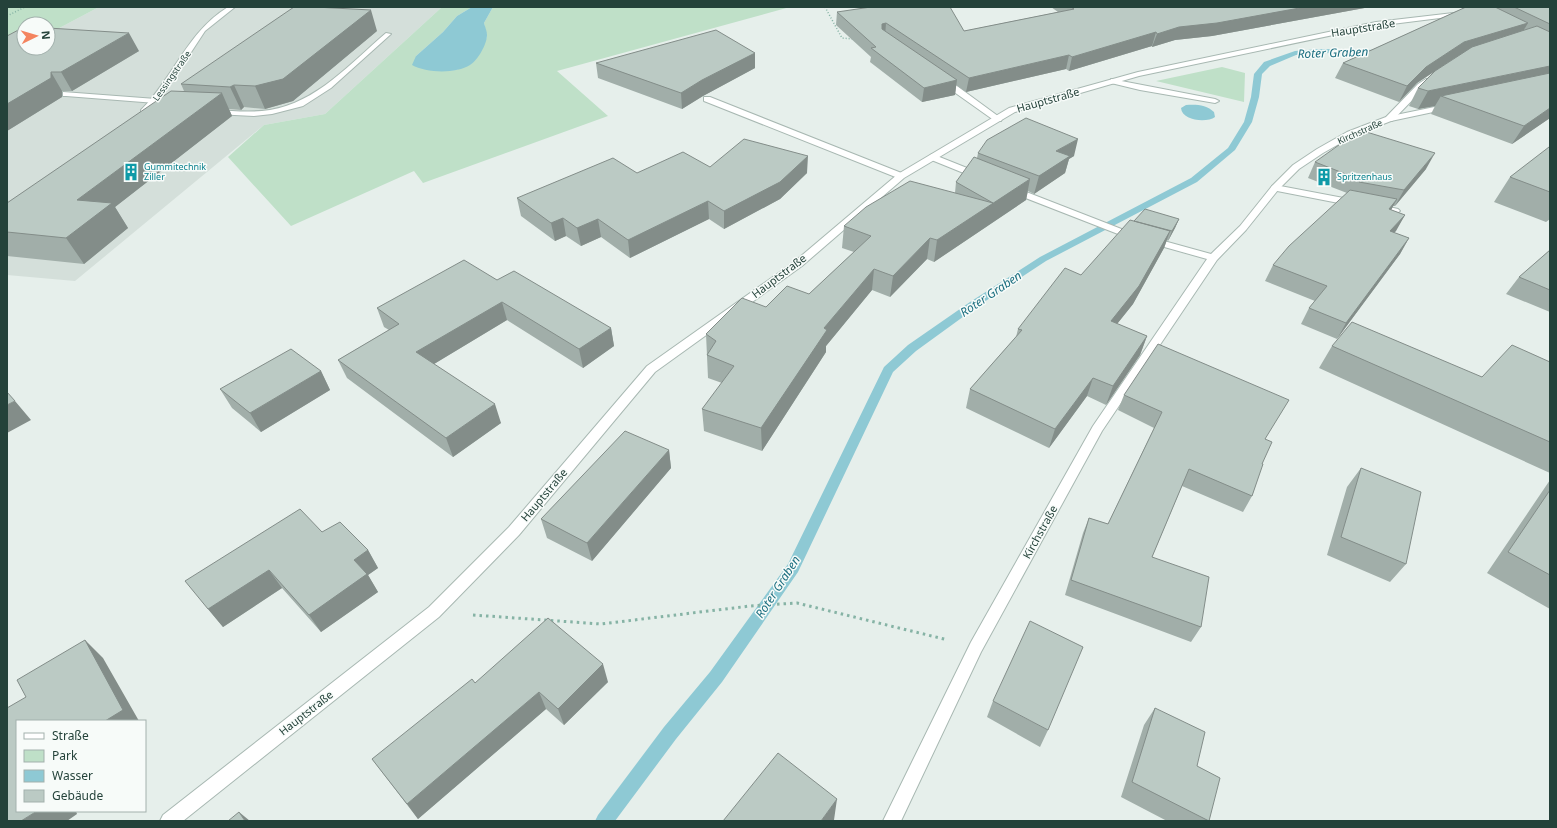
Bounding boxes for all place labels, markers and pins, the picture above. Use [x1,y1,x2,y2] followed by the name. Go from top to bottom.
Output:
[144,160,206,183] place label: Gummitechnik Ziller
[121,162,141,182] building icon: Gummitechnik Ziller
[1314,167,1334,187] building icon: Spritzenhaus
[1337,170,1392,183] place label: Spritzenhaus

